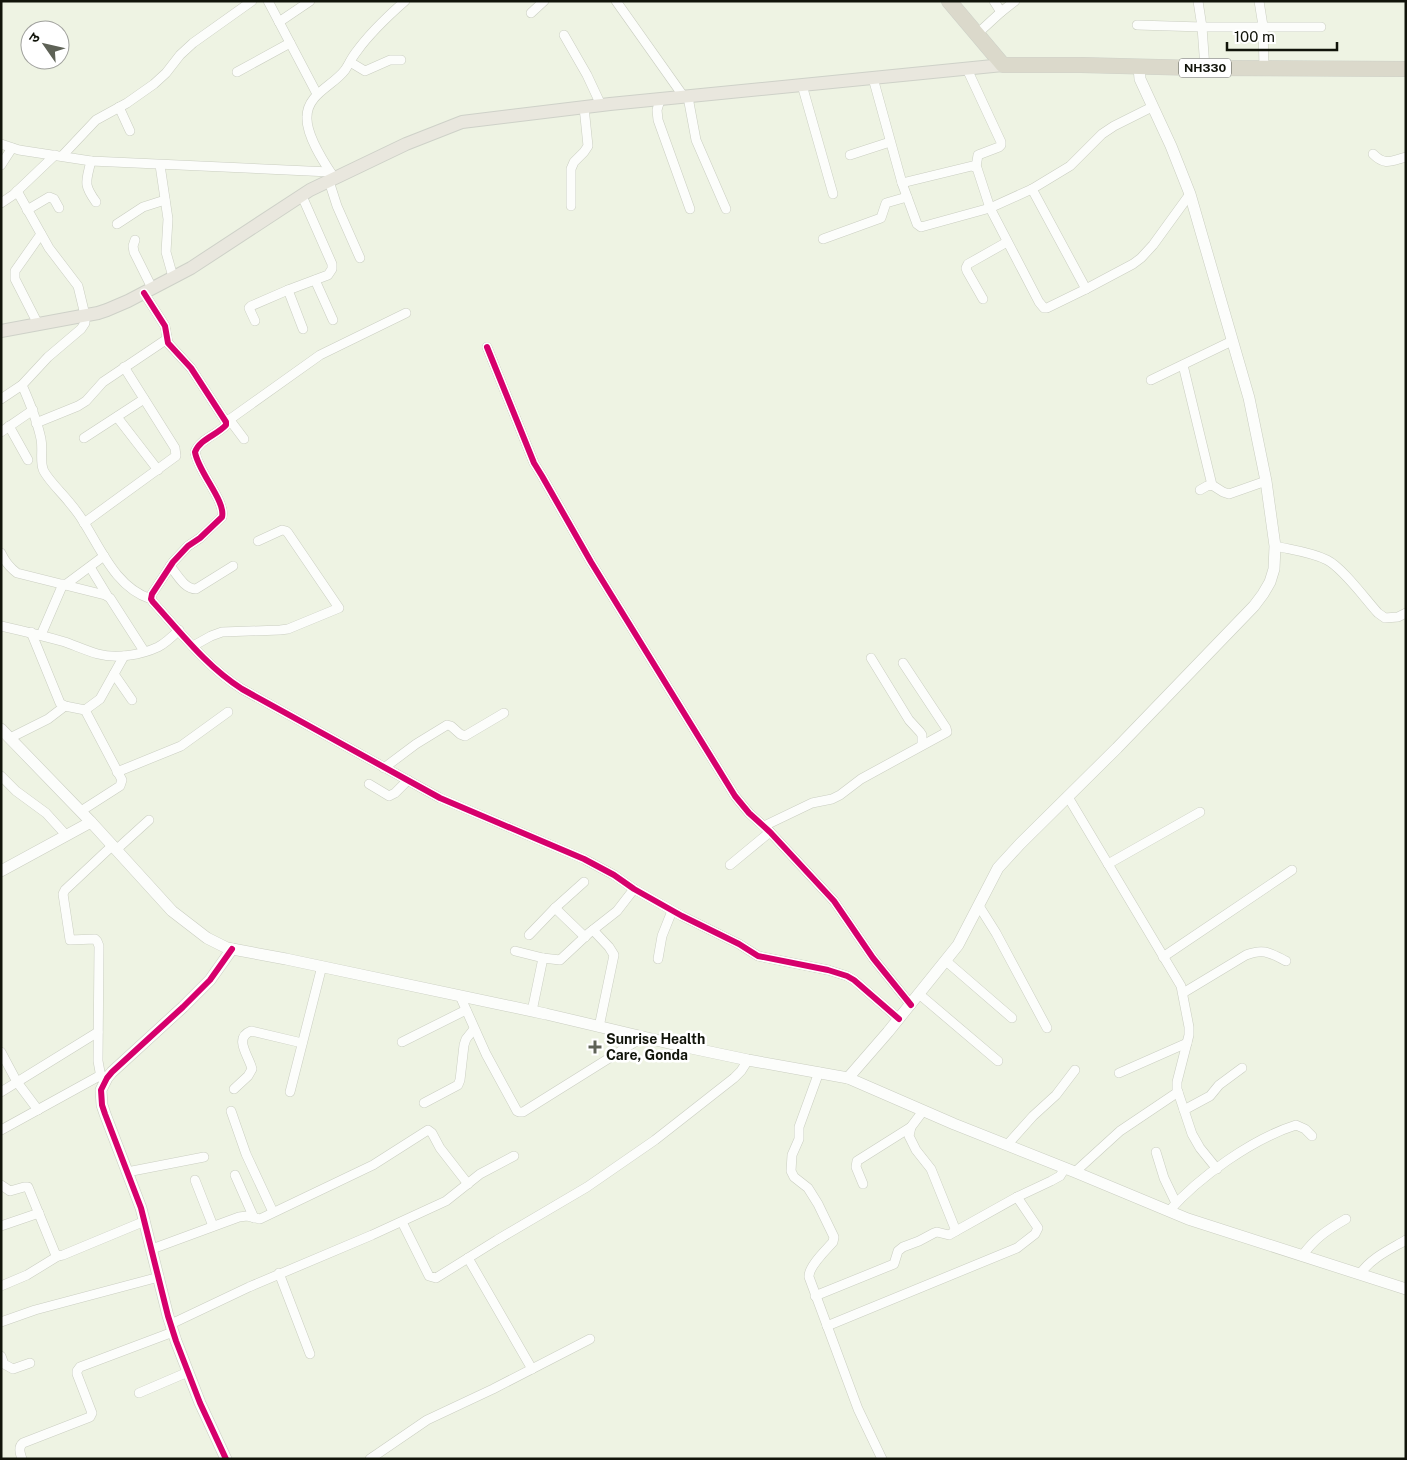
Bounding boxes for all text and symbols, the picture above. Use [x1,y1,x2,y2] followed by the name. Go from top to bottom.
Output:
[20,20,70,70] north arrow
[1227,20,1337,52] scale bar
[1234,28,1275,45] text: 100 m
[25,29,44,46] text: उ
[1179,58,1231,78] road number: NH330
[606,1031,705,1063] place label: Sunrise Health Care, Gonda
[588,1040,602,1054] marker: Sunrise Health Care, Gonda

